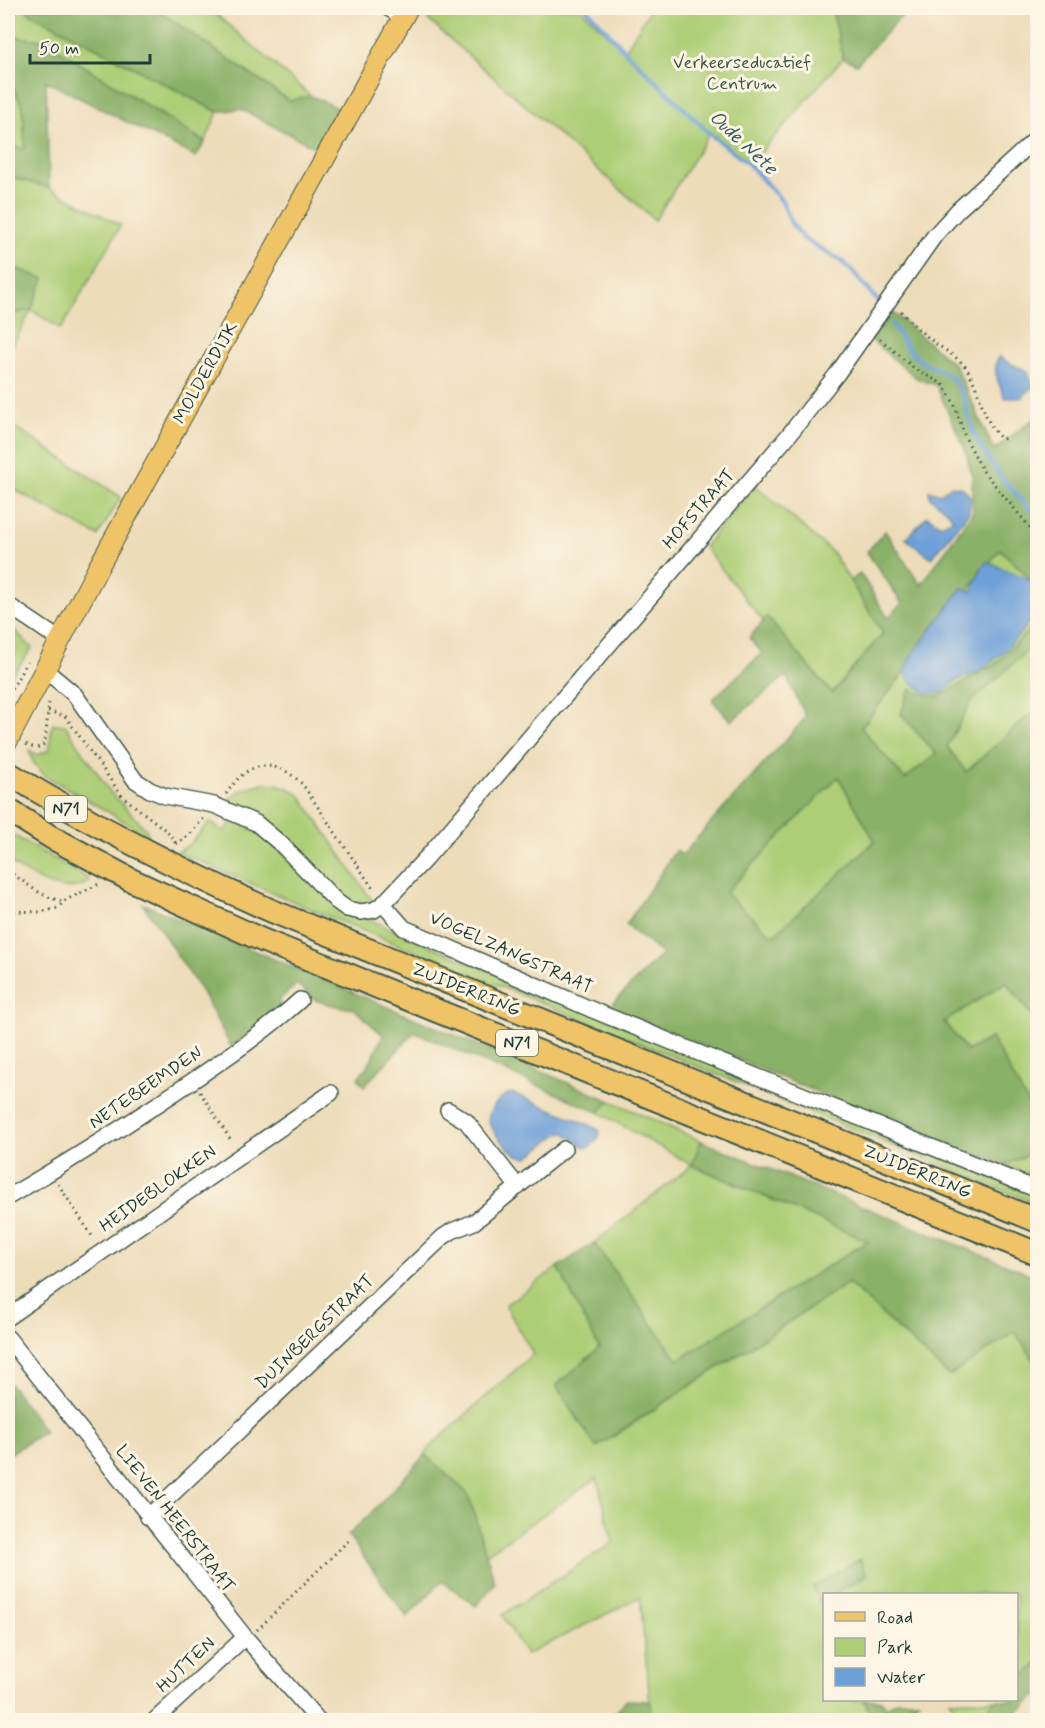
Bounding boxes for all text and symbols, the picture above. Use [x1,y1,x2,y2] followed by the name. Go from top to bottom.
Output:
[30,27,150,65] scale bar
[39,37,79,61] text: 50 m
[673,51,811,96] park label: Verkeerseducatief Centrum
[703,105,784,182] water label: Oude Nete
[168,317,244,428] street label: MOLDERDIJK
[657,464,741,554] street label: HOFSTRAAT
[45,796,87,822] road number: N71
[426,906,596,1000] street label: VOGELZANGSTRAAT
[408,957,524,1023] street label: ZUIDERRING
[496,1030,538,1056] road number: N71
[84,1041,208,1135] street label: NETEBEEMDEN
[859,1139,975,1205] street label: ZUIDERRING
[95,1140,221,1238] street label: HEIDEBLOKKEN
[250,1269,380,1395] street label: DUINBERGSTRAAT
[110,1440,240,1598] street label: LIEVEN HEERSTRAAT
[823,1593,1018,1701] legend
[877,1606,913,1630] text: Road
[152,1632,220,1698] street label: HUTTEN
[877,1636,913,1660] text: Park
[877,1666,926,1690] text: Water

